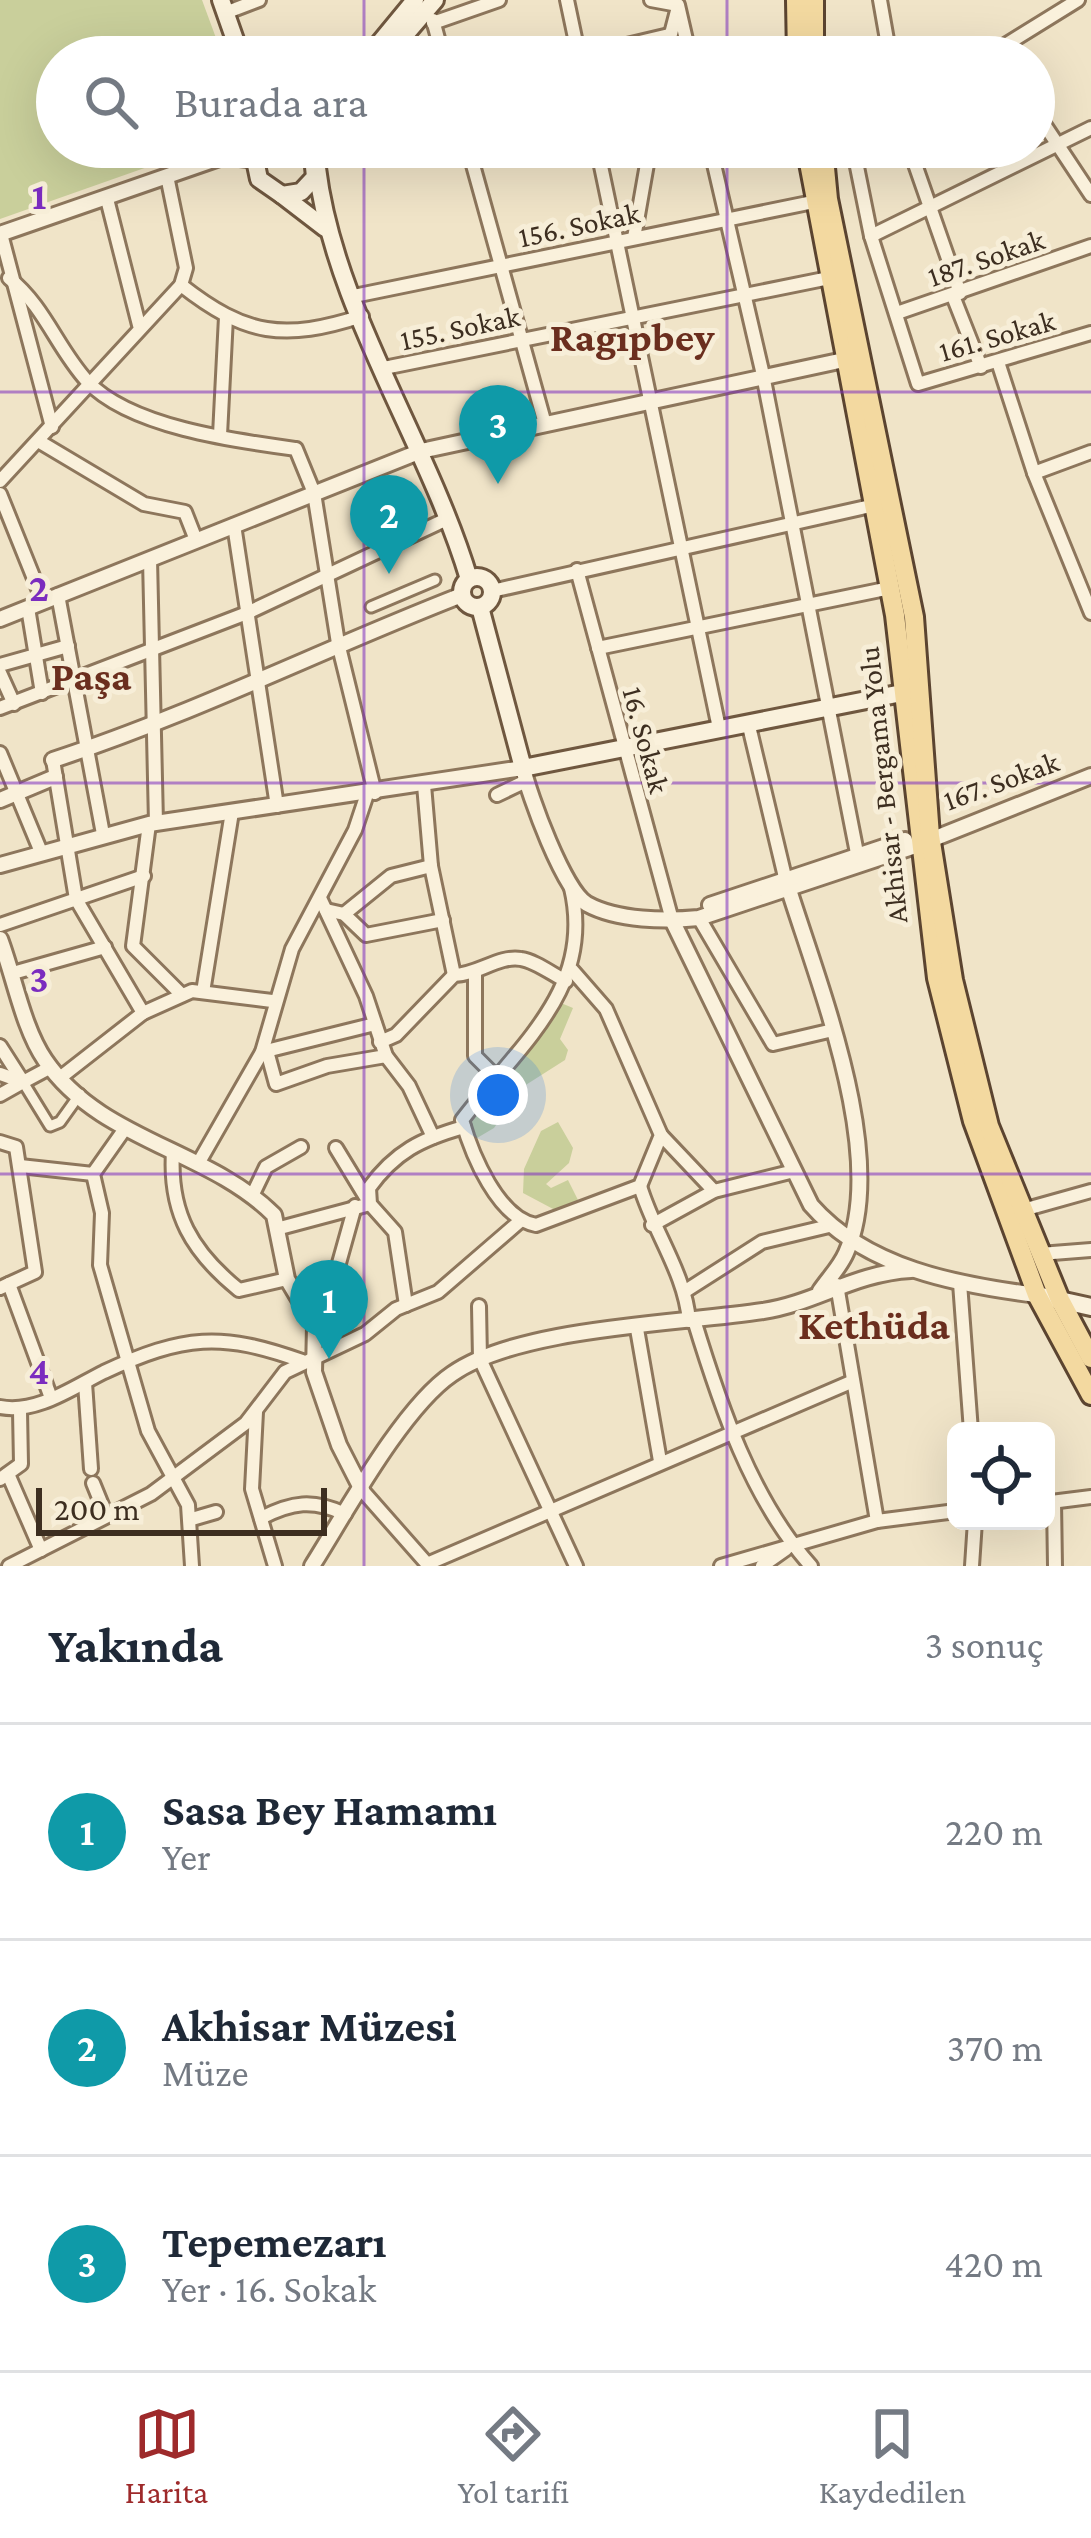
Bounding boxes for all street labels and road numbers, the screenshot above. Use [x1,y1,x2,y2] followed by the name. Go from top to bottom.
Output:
[515,195,643,253] street label: 156. Sokak
[923,222,1049,293] street label: 187. Sokak
[397,299,523,356] street label: 155. Sokak
[935,303,1059,368] street label: 161. Sokak
[852,645,914,925] street label: Akhisar - Bergama Yolu
[616,683,677,797] street label: 16. Sokak
[939,744,1064,817] street label: 167. Sokak

